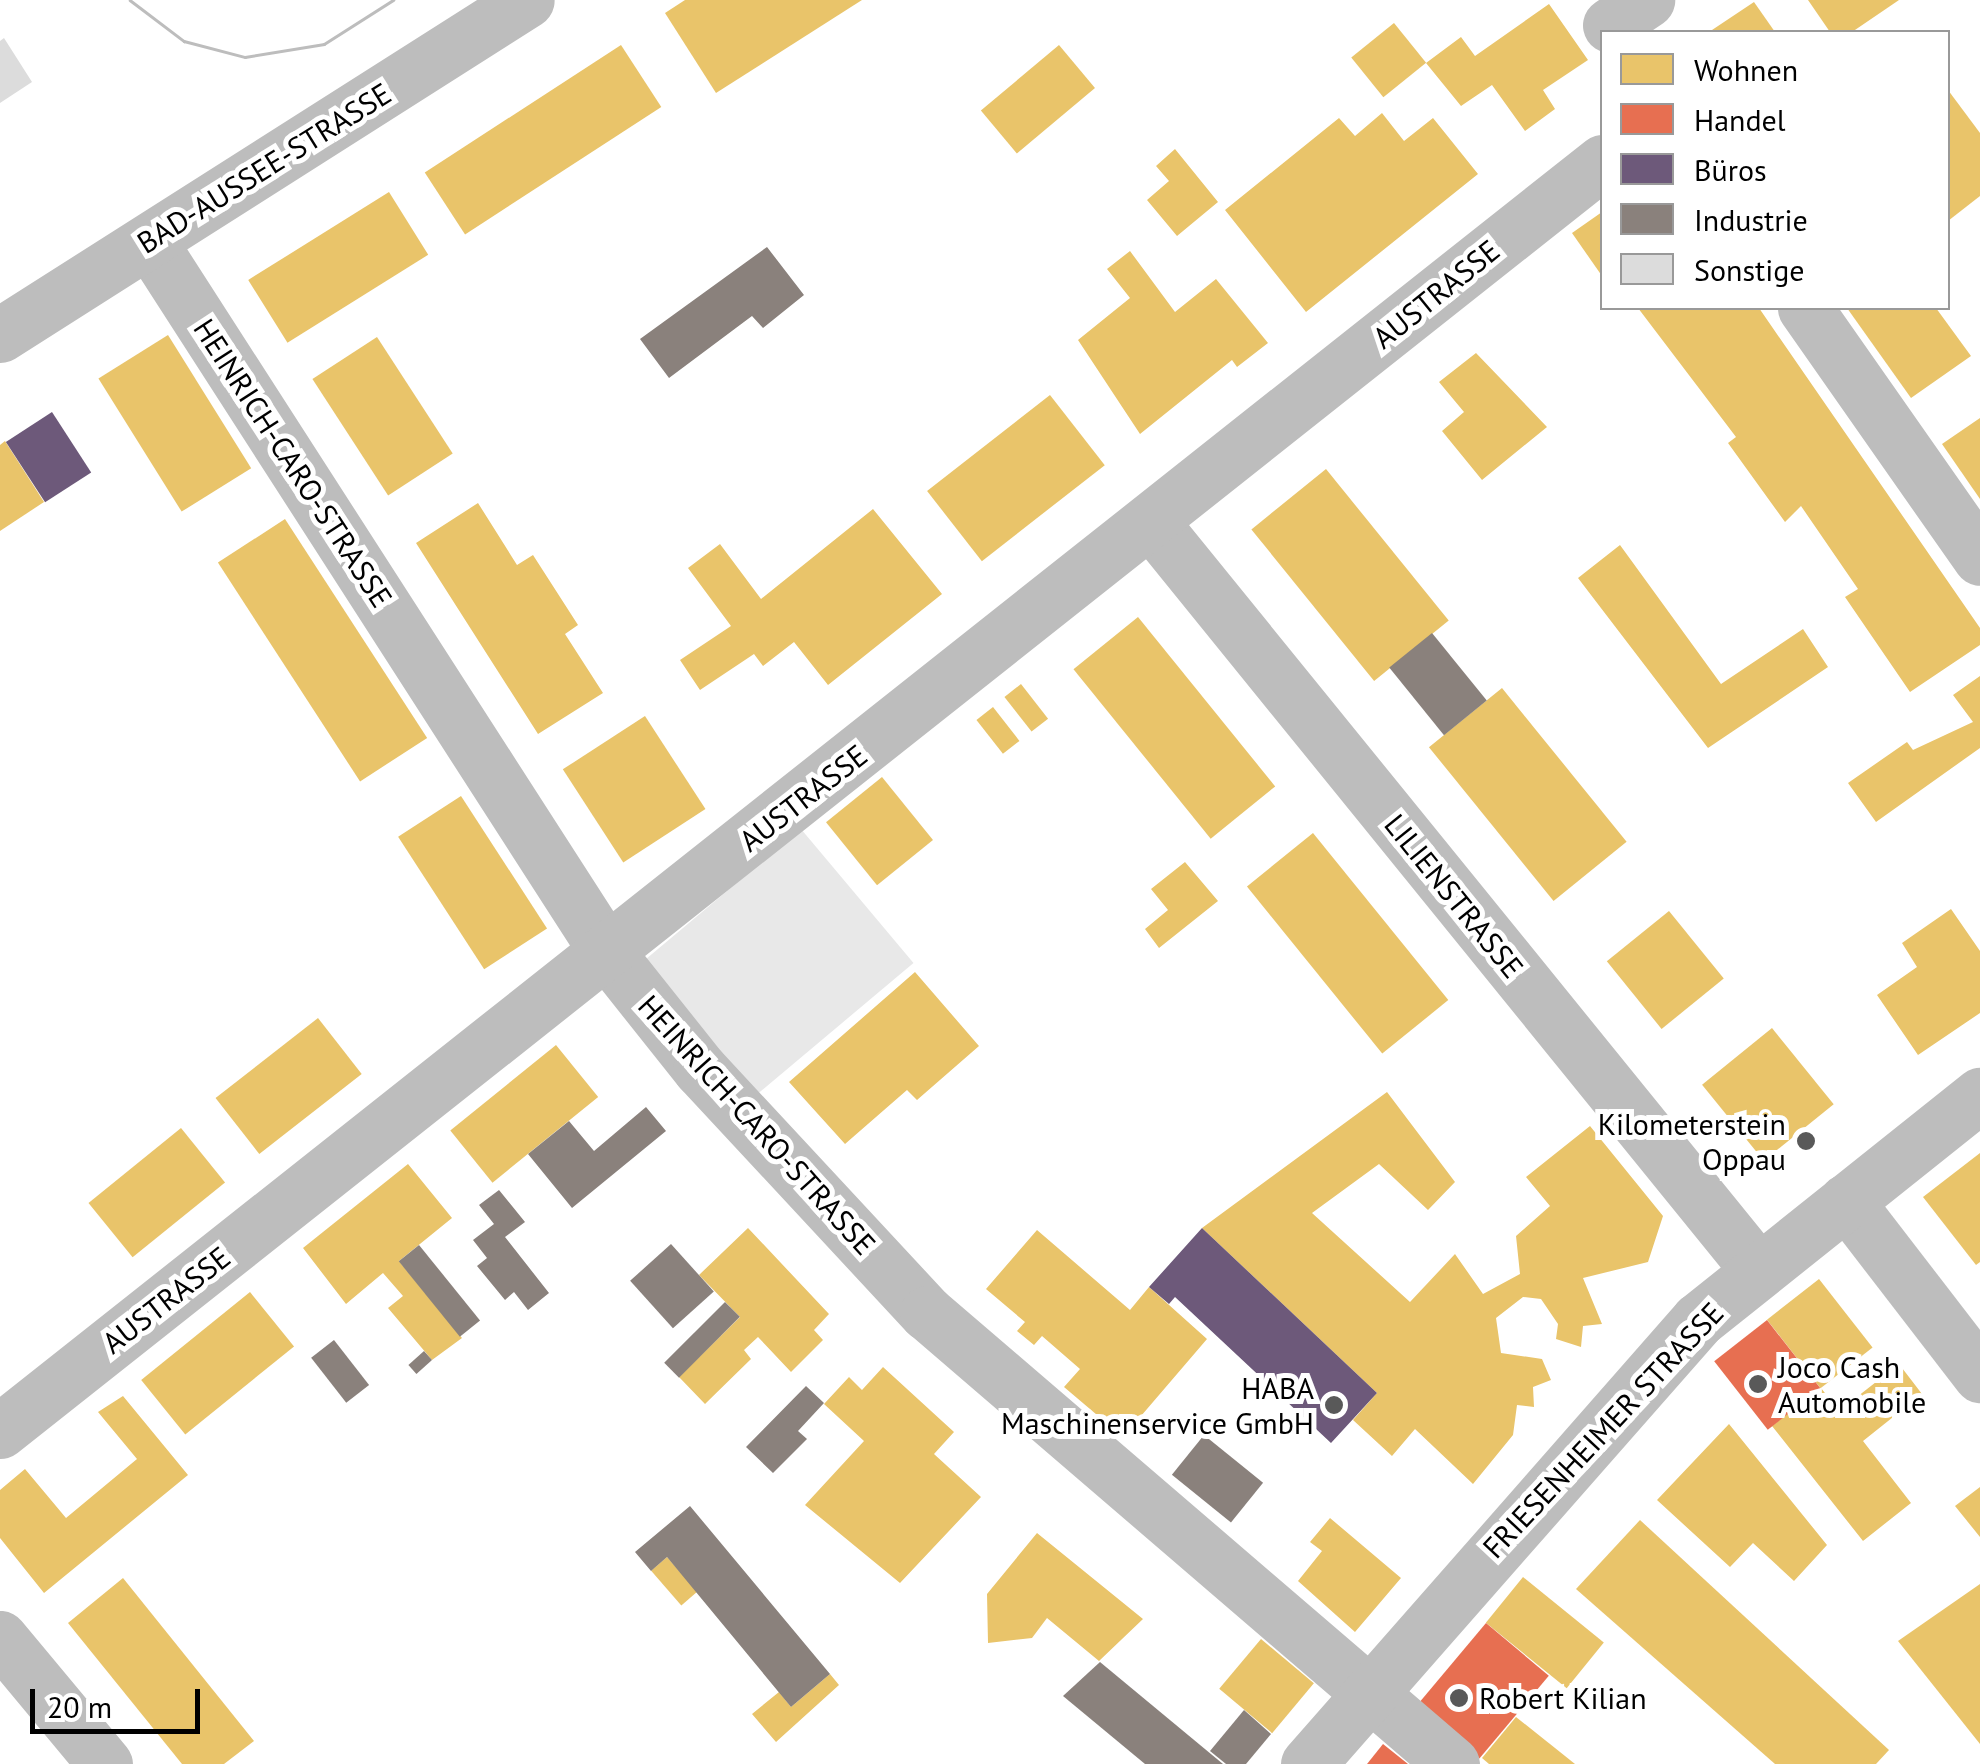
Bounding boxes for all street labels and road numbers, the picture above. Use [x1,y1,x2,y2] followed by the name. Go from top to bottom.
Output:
[130,75,398,261] street label: BAD-AUSSEE-STRASSE
[1366,232,1506,356] street label: AUSTRASSE
[186,312,400,614] street label: HEINRICH-CARO-STRASSE
[732,737,874,859] street label: AUSTRASSE
[1377,807,1531,985] street label: LILIENSTRASSE
[631,988,883,1262] street label: HEINRICH-CARO-STRASSE
[95,1239,237,1361] street label: AUSTRASSE
[1475,1295,1731,1565] street label: FRIESENHEIMER STRASSE

